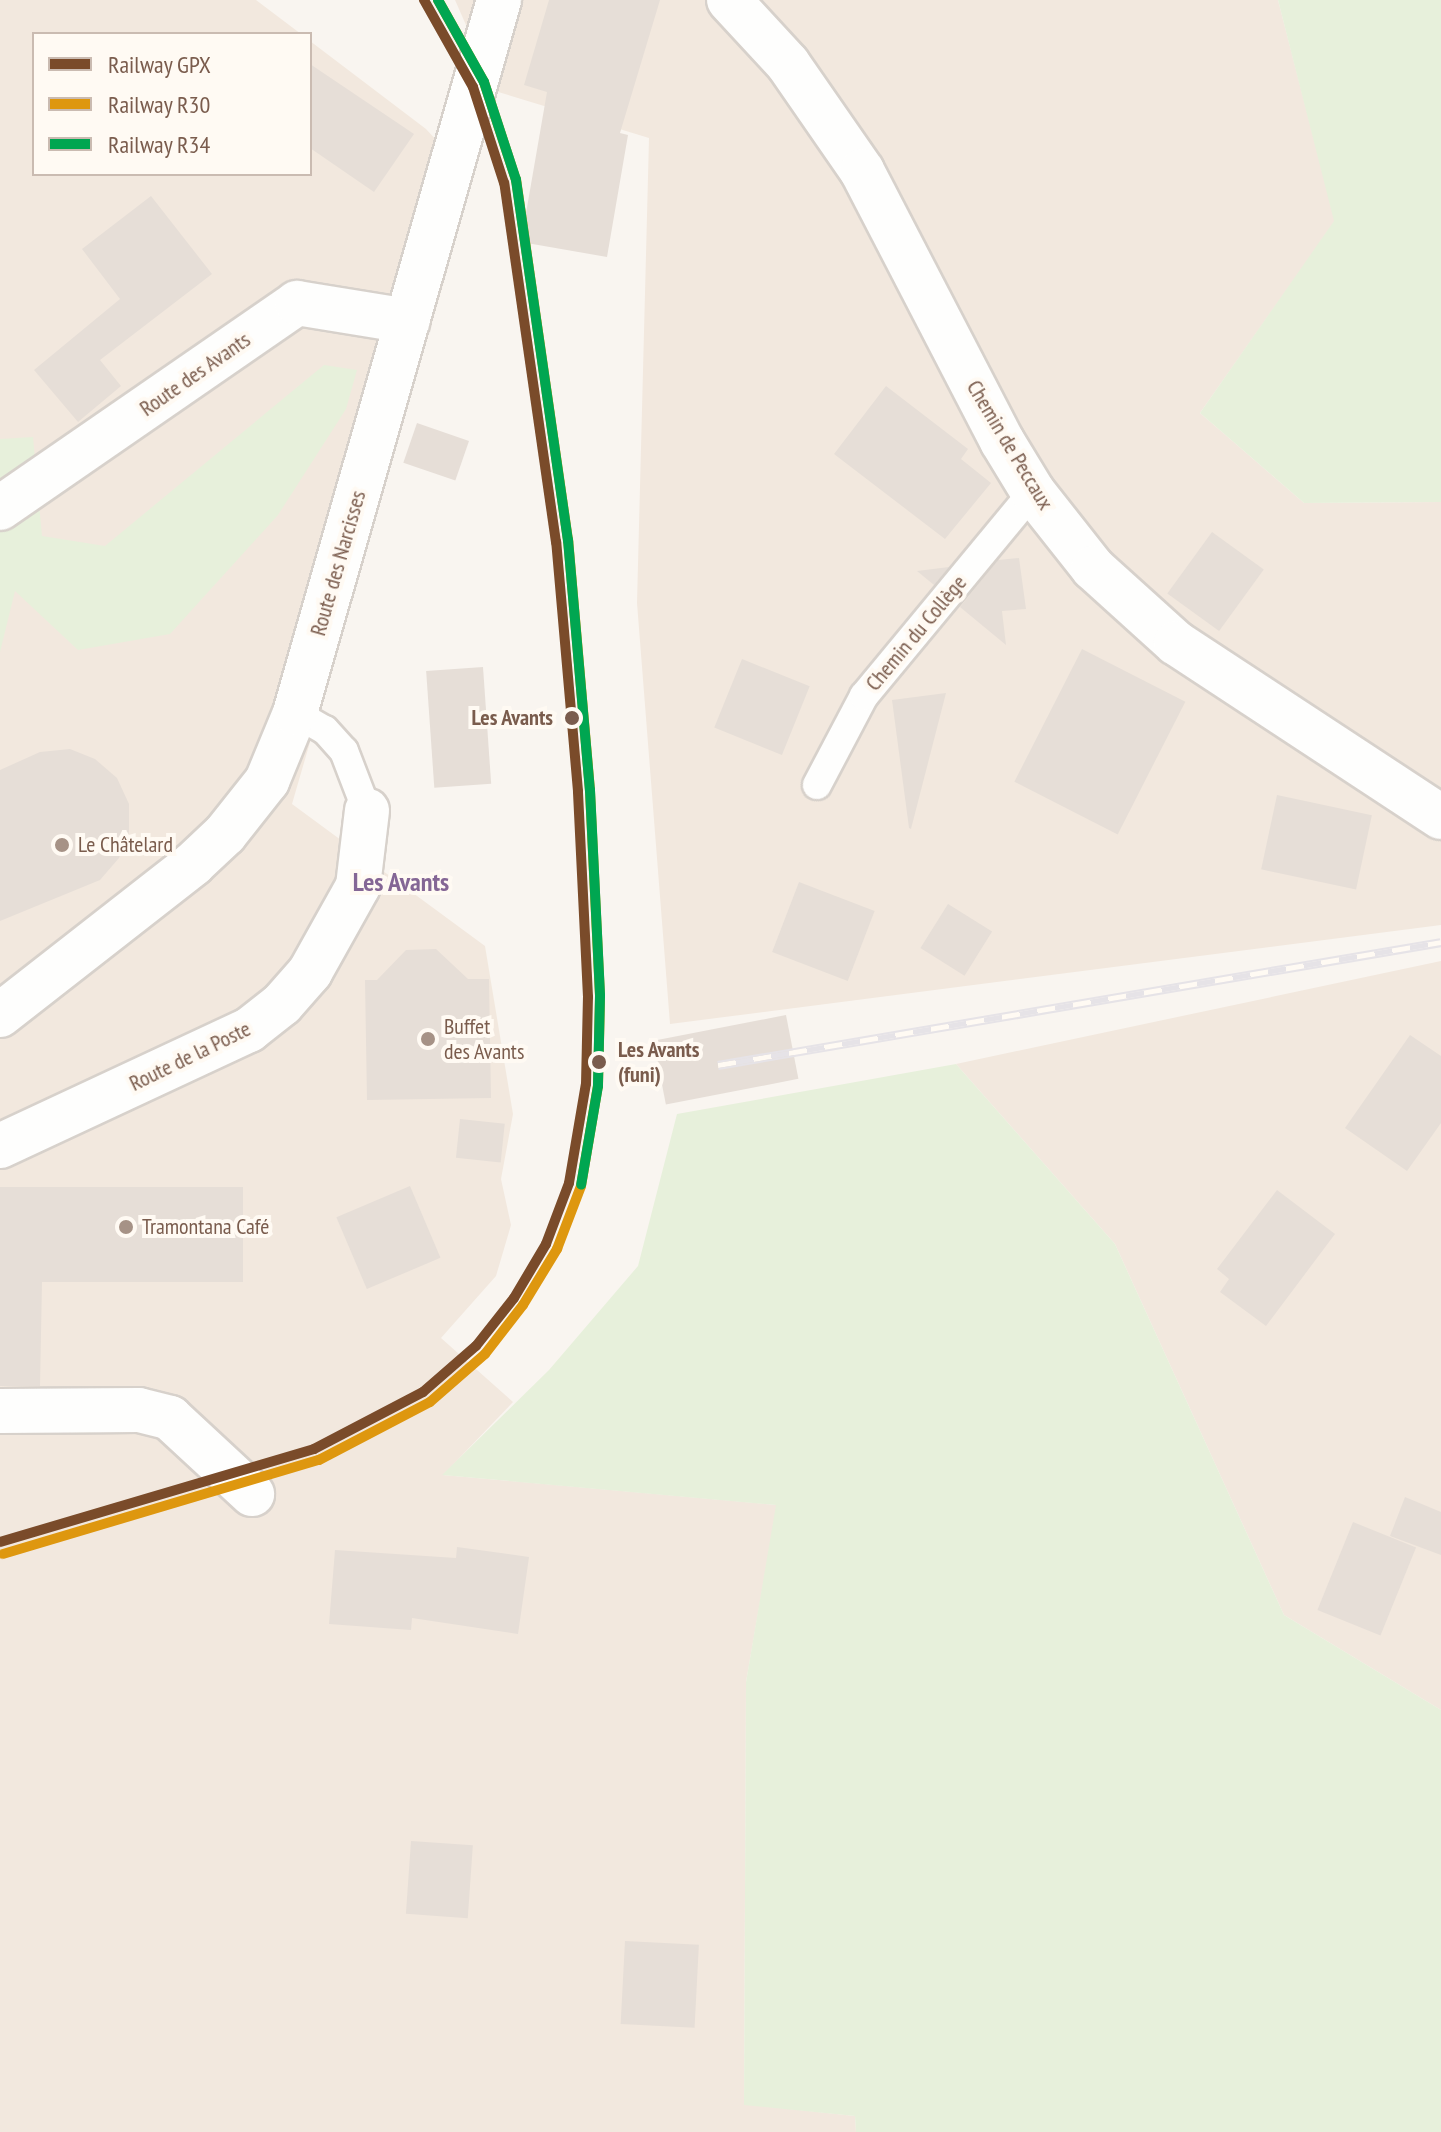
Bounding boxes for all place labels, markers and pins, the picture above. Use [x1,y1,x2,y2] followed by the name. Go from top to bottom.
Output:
[471,705,553,731] place label: Les Avants
[560,706,584,730] marker: Les Avants
[78,832,173,858] place label: Le Châtelard
[53,836,71,854] marker: Le Châtelard
[444,1013,525,1064] place label: Buffet des Avants
[419,1030,437,1048] marker: Buffet des Avants
[618,1036,700,1088] place label: Les Avants (funi)
[587,1050,611,1074] marker: Les Avants (funi)
[142,1214,269,1240] place label: Tramontana Café
[117,1218,135,1236] marker: Tramontana Café

